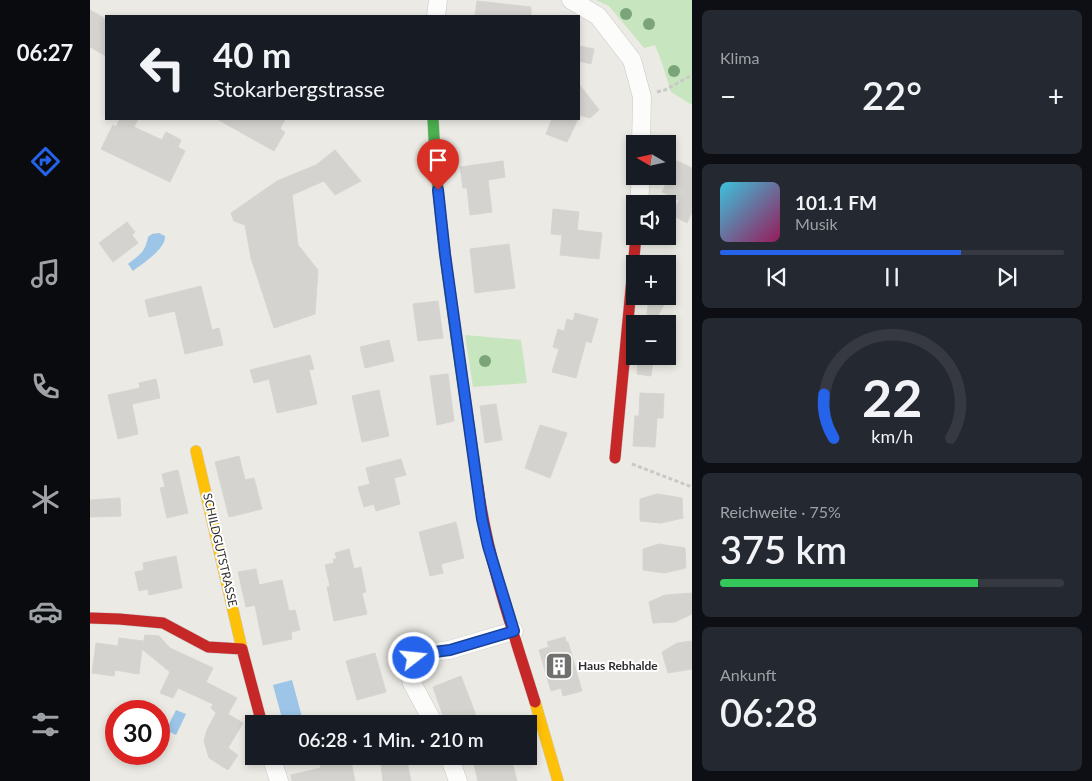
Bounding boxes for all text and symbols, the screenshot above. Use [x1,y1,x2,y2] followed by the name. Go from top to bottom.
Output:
[213,33,291,75] text: 40 m
[130,35,195,100] icon: left
[17,39,73,66] text: 06:27
[720,48,759,67] text: Klima
[862,72,922,118] text: 22°
[213,75,385,102] text: Stokarbergstrasse
[720,79,736,113] text: −
[1048,79,1064,113] text: +
[626,135,676,185] north arrow
[626,135,676,365] map controls
[417,139,459,190] pin
[28,144,63,179] icon: directions
[424,146,452,174] icon: arrive
[795,191,877,214] text: 101.1 FM
[626,195,676,245] button: sound
[795,214,838,233] text: Musik
[626,255,676,305] button: +
[28,256,63,291] icon: music
[763,263,791,291] icon: previous
[878,263,906,291] icon: pause
[993,263,1021,291] icon: next
[626,315,676,365] button: −
[862,366,922,428] text: 22
[28,369,63,404] icon: phone
[871,425,913,447] text: km/h
[28,482,63,517] icon: climate
[200,492,241,608] street label: SCHILDGUTSTRASSE
[720,502,841,521] text: Reichweite · 75%
[720,526,847,572] text: 375 km
[28,594,63,629] icon: car
[387,631,439,683] position arrow
[544,651,574,681] building icon: Haus Rebhalde
[578,658,658,673] place label: Haus Rebhalde
[720,665,777,684] text: Ankunft
[720,689,818,735] text: 06:28
[105,700,170,765] speed limit sign: 30
[28,707,63,742] icon: filters
[299,728,483,751] text: 06:28 · 1 Min. · 210 m

